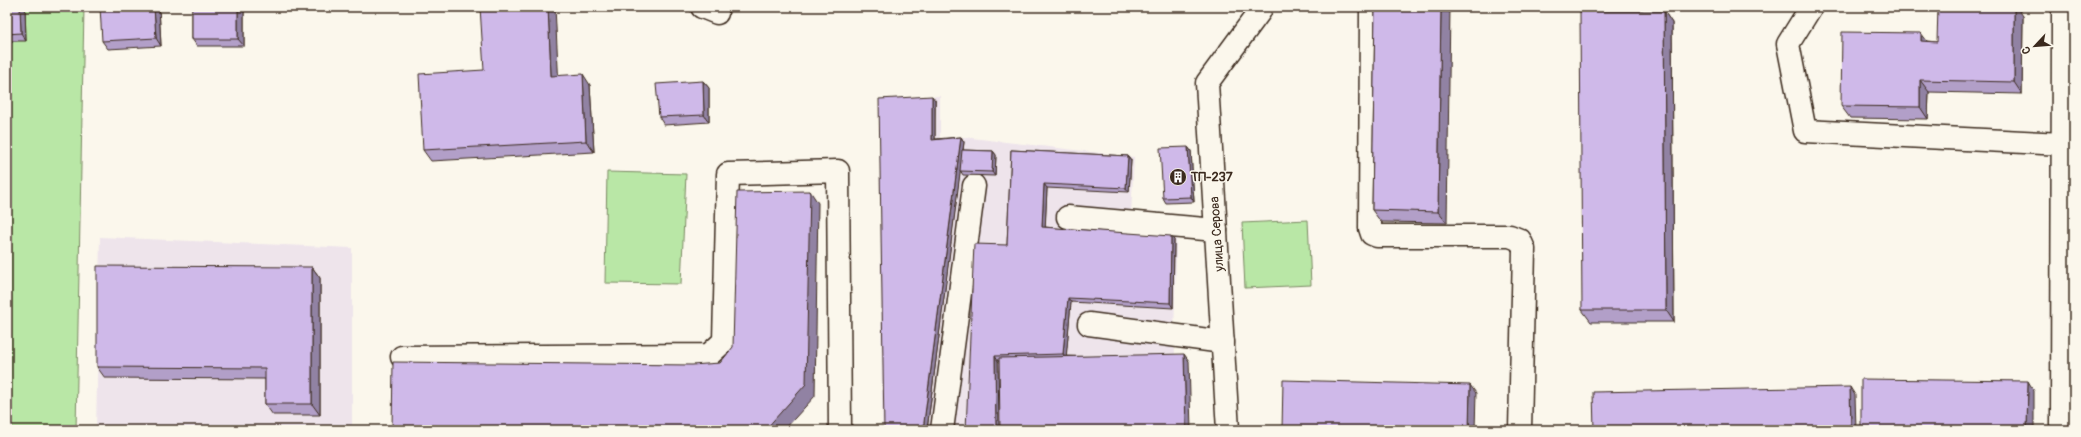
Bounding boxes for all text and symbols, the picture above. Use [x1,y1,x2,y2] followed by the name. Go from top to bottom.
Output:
[2015,26,2055,66] north arrow
[2019,44,2034,56] text: С
[1168,167,1188,187] building icon: ТП-237
[1190,169,1233,185] place label: ТП-237
[1206,196,1228,273] street label: улица Серова

